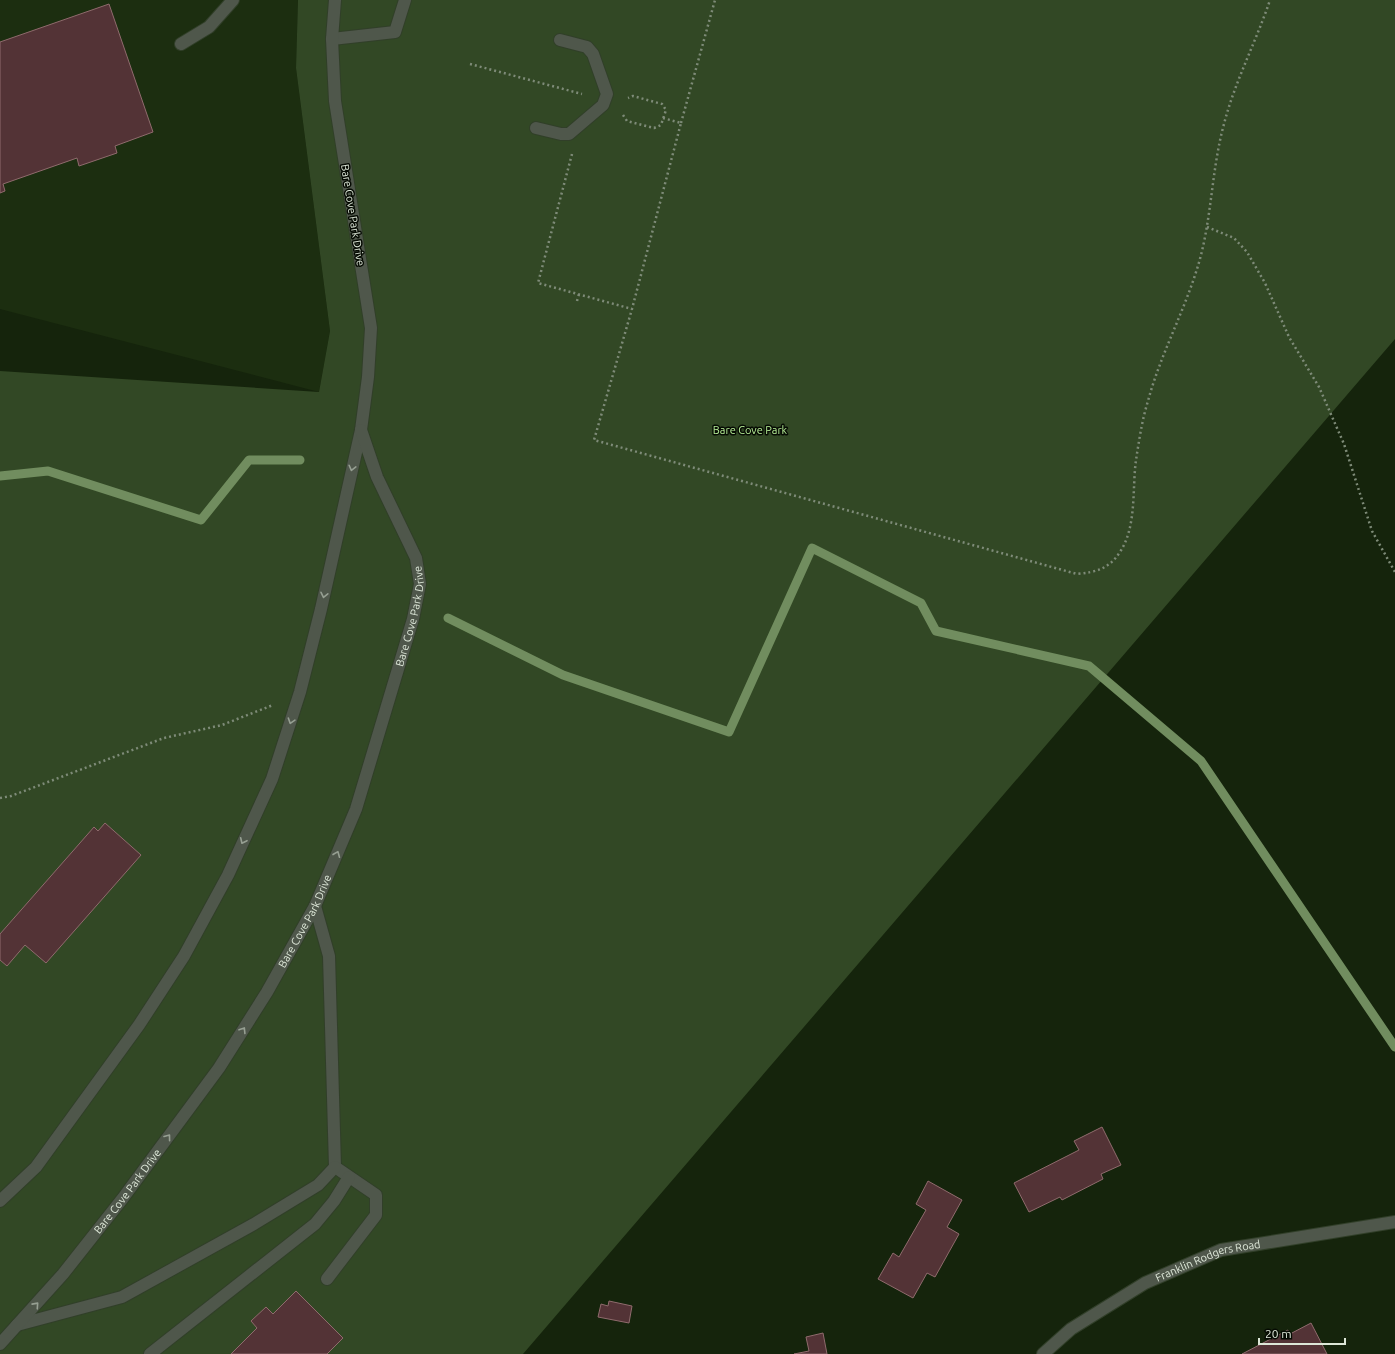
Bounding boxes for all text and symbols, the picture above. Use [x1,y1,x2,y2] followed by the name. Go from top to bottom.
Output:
[339,163,367,267] street label: Bare Cove Park Drive
[713,424,788,436] park label: Bare Cove Park
[348,464,357,471] one-way arrow
[393,565,426,668] street label: Bare Cove Park Drive
[320,592,329,598] one-way arrow
[287,717,296,724] one-way arrow
[240,837,248,845] one-way arrow
[332,851,340,858] one-way arrow
[276,873,334,970] street label: Bare Cove Park Drive
[238,1028,245,1035] one-way arrow
[163,1134,170,1141] one-way arrow
[91,1147,163,1236] street label: Bare Cove Park Drive
[1154,1238,1261,1284] street label: Franklin Rodgers Road
[31,1302,38,1310] one-way arrow
[1259,1320,1345,1346] scale bar
[1265,1327,1292,1340] text: 20 m

